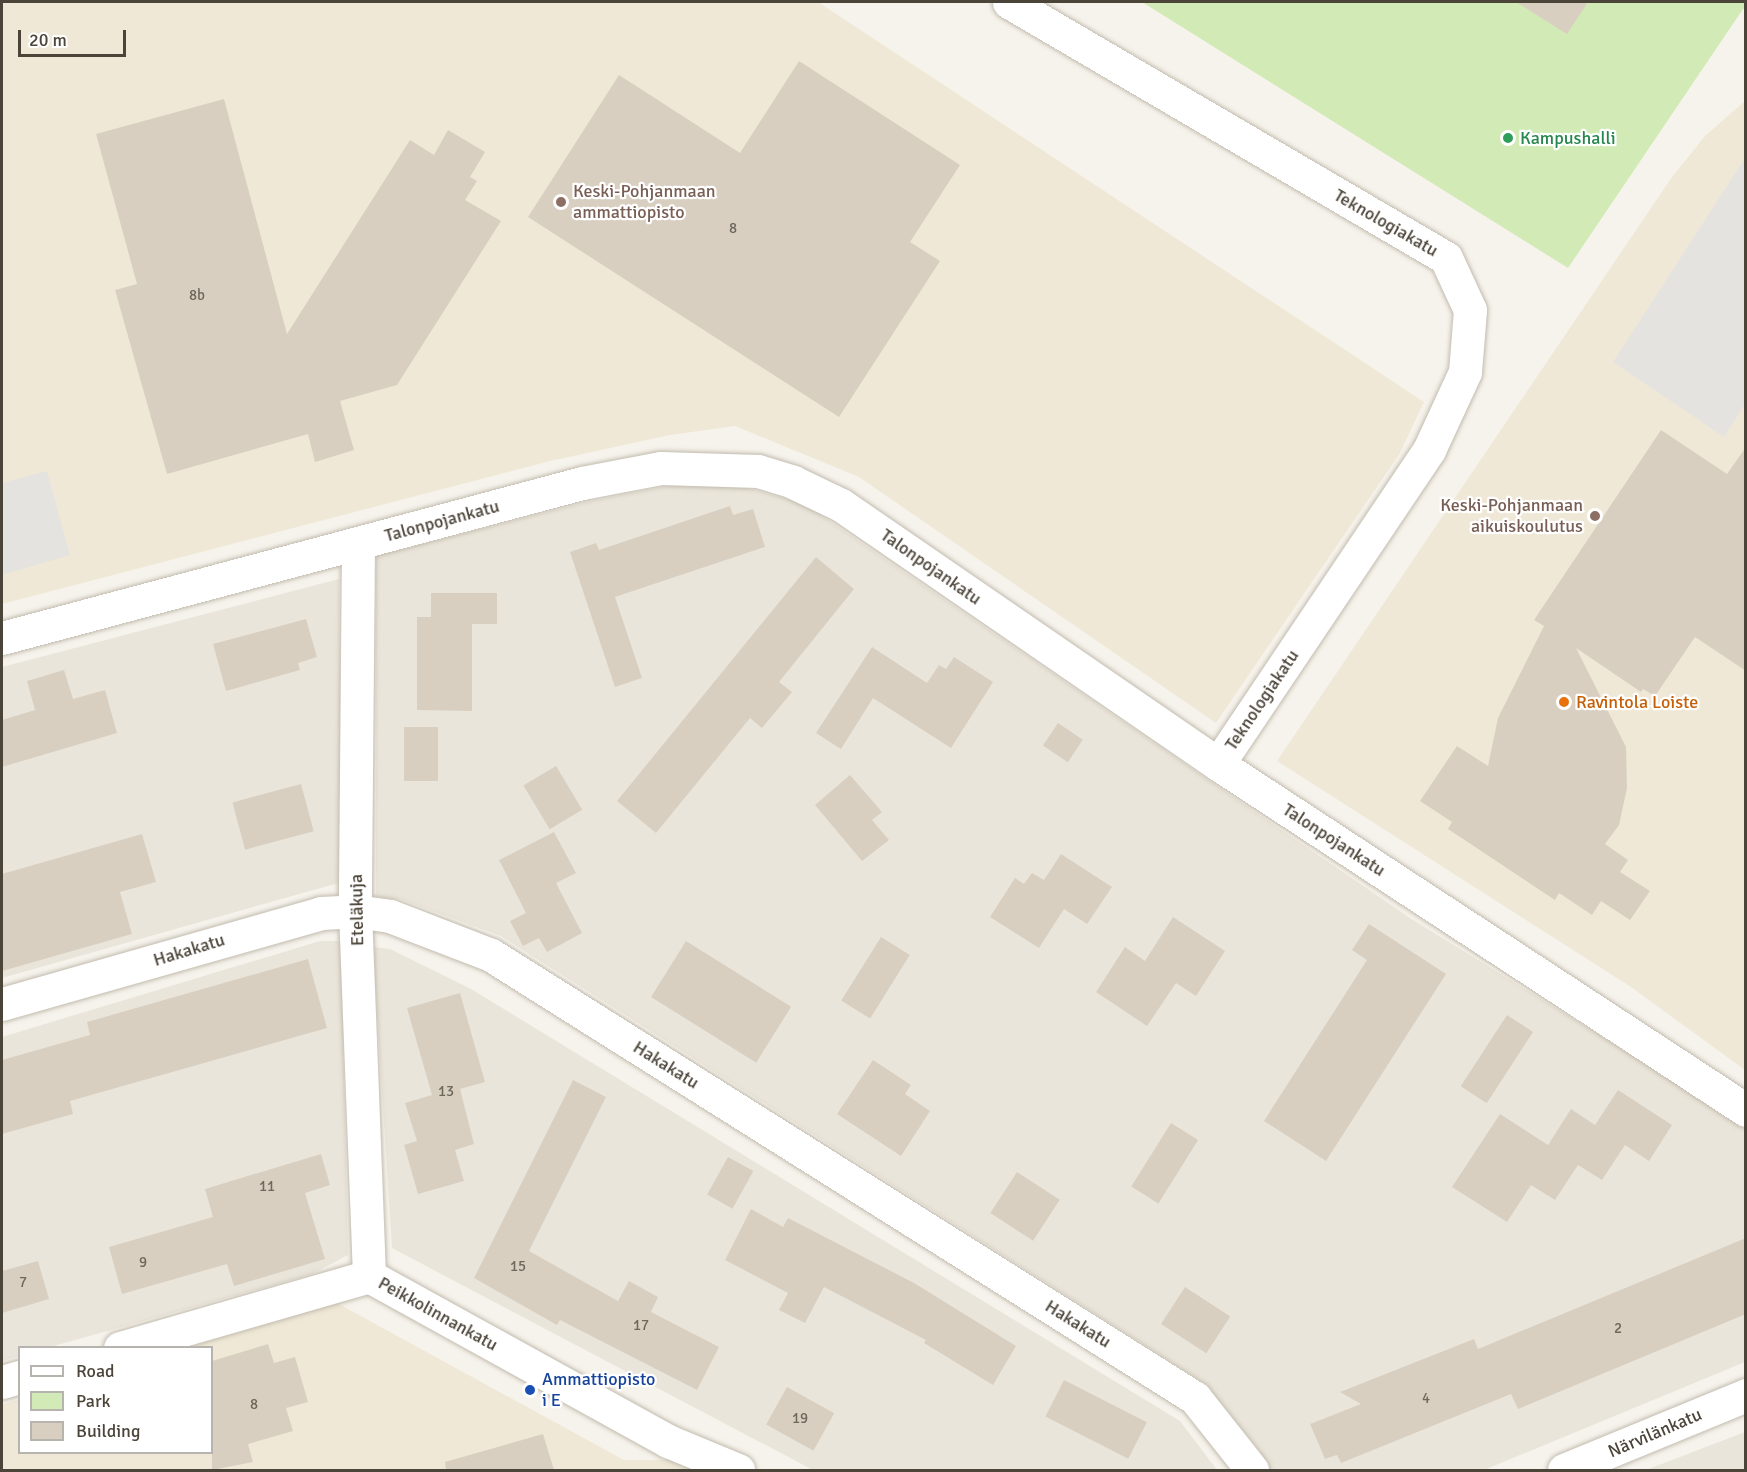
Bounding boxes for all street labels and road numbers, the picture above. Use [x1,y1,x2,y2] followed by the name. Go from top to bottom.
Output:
[1330,185,1442,261] street label: Teknologiakatu
[382,495,502,547] street label: Talonpojankatu
[877,524,985,610] street label: Talonpojankatu
[1220,646,1304,754] street label: Teknologiakatu
[1279,799,1389,881] street label: Talonpojankatu
[346,874,368,946] street label: Eteläkuja
[151,929,227,971] street label: Hakakatu
[629,1036,703,1094] street label: Hakakatu
[374,1272,502,1356] street label: Peikkolinnankatu
[1041,1295,1115,1353] street label: Hakakatu
[1605,1404,1705,1462] street label: Närvilänkatu

